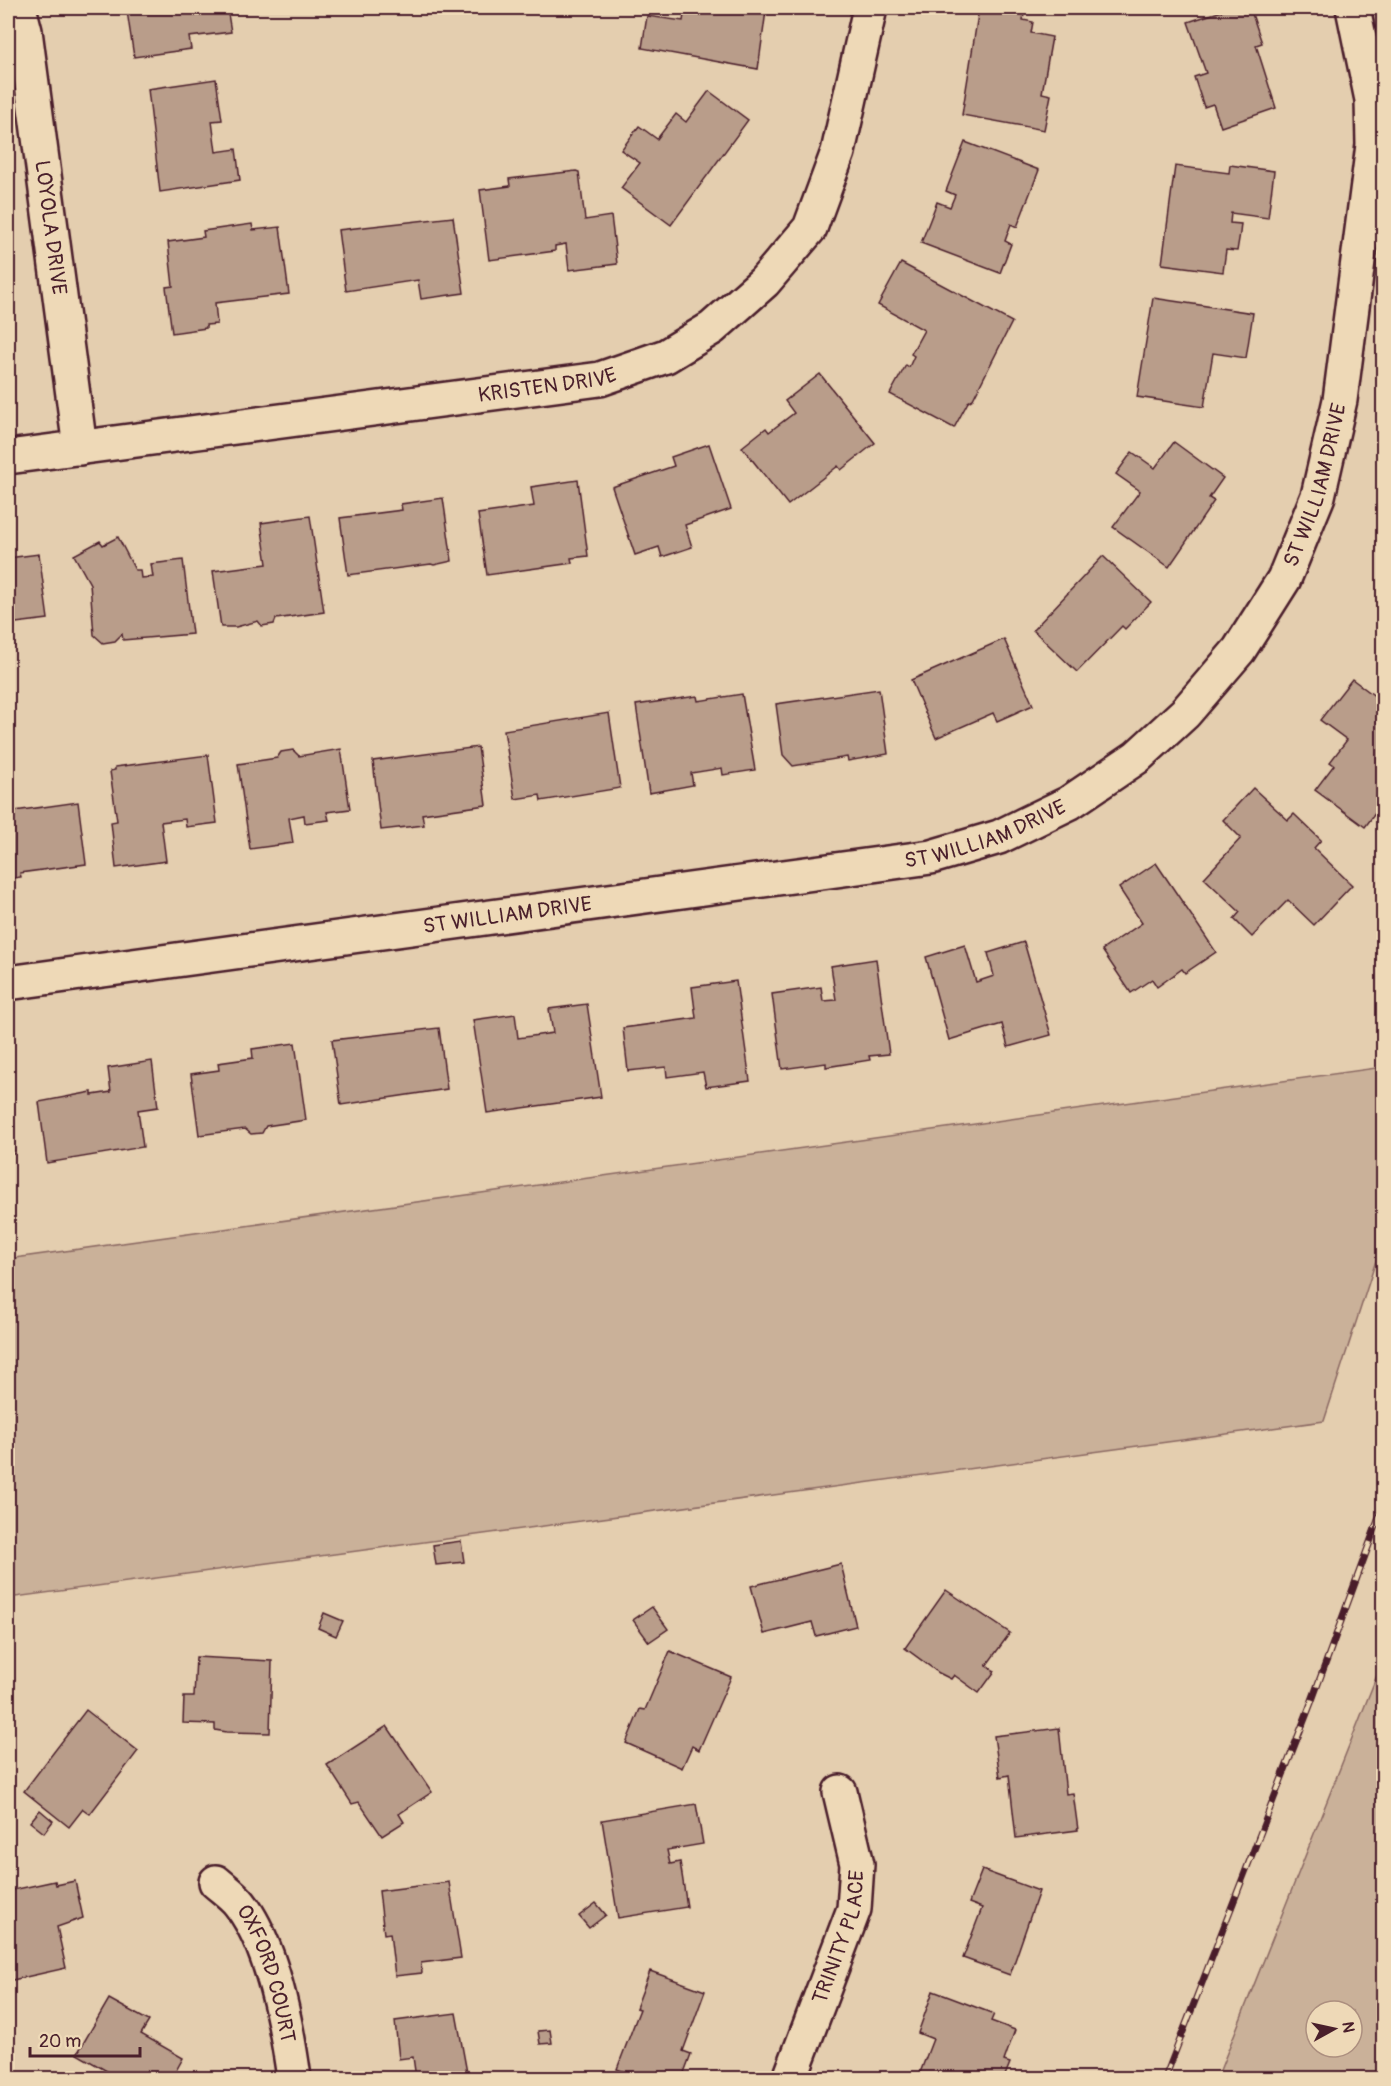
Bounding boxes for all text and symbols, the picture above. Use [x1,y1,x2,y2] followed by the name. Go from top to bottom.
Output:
[29,159,73,297] street label: LOYOLA DRIVE
[476,361,620,408] street label: KRISTEN DRIVE
[1277,400,1352,571] street label: ST WILLIAM DRIVE
[903,793,1070,874] street label: ST WILLIAM DRIVE
[421,890,594,940] street label: ST WILLIAM DRIVE
[806,1869,870,2008] street label: TRINITY PLACE
[231,1899,302,2045] street label: OXFORD COURT
[1304,1999,1364,2059] north arrow
[30,2020,140,2058] scale bar
[1337,2020,1359,2034] text: N
[39,2030,81,2053] text: 20 m

